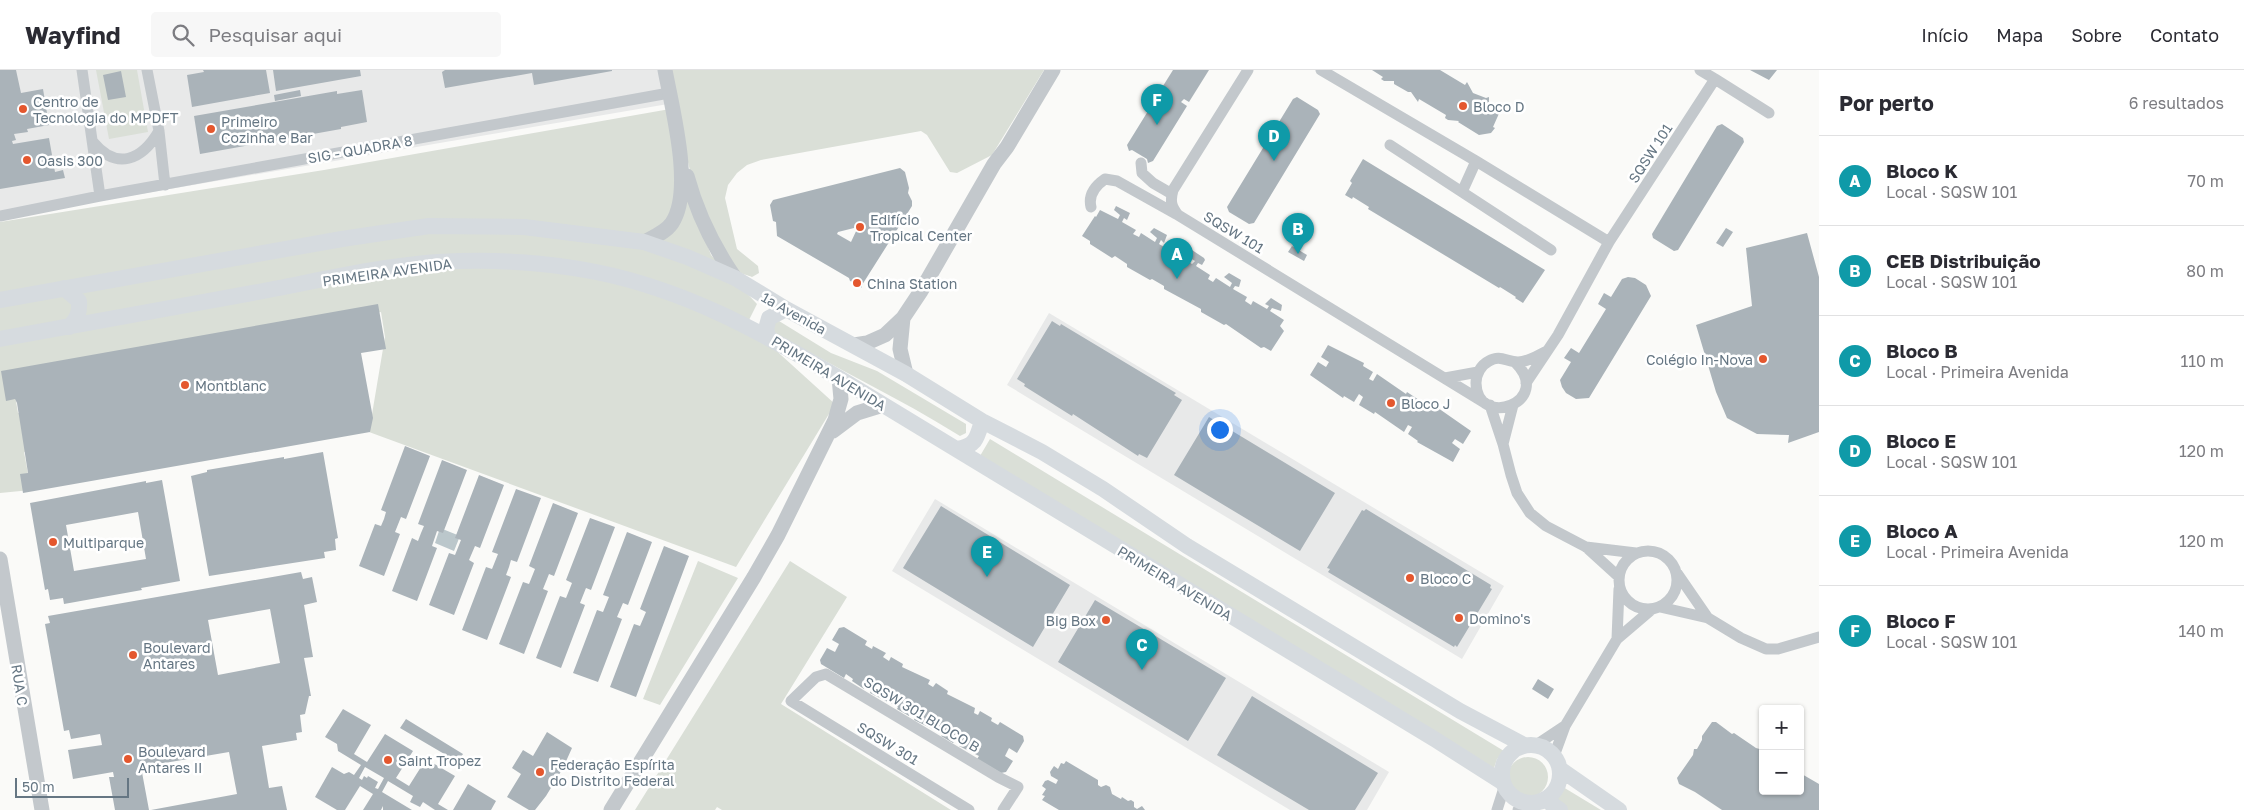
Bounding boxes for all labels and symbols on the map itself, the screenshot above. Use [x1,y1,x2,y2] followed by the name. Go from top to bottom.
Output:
[1141,84,1173,125] pin: F
[33,93,179,126] place label: Centro de Tecnologia do MPDFT
[1473,98,1524,115] place label: Bloco D
[1457,100,1469,112] marker: Bloco D
[17,103,29,115] marker: Centro de Tecnologia do MPDFT
[221,113,313,146] place label: Primeiro Cozinha e Bar
[1258,120,1290,161] pin: D
[1625,120,1676,186] street label: SQSW 101
[205,123,217,135] marker: Primeiro Cozinha e Bar
[306,131,414,167] street label: SIG - QUADRA 8
[37,152,103,169] place label: Oasis 300
[21,154,33,166] marker: Oasis 300
[1201,207,1267,257] street label: SQSW 101
[870,211,973,244] place label: Edifício Tropical Center
[1282,213,1314,254] pin: B
[854,221,866,233] marker: Edifício Tropical Center
[1161,238,1193,279] pin: A
[321,254,453,289] street label: PRIMEIRA AVENIDA
[867,275,957,292] place label: China Station
[851,277,863,289] marker: China Station
[759,288,829,338] street label: 1ª Avenida
[769,332,890,414] street label: PRIMEIRA AVENIDA
[1646,351,1753,368] place label: Colégio In-Nova
[1757,353,1769,365] marker: Colégio In-Nova
[195,377,267,394] place label: Montblanc
[179,379,191,391] marker: Montblanc
[1401,395,1450,412] place label: Bloco J
[1385,397,1397,409] marker: Bloco J
[1207,417,1233,443] your location
[63,534,144,551] place label: Multiparque
[47,536,59,548] marker: Multiparque
[971,536,1003,577] pin: E
[1115,542,1236,624] street label: PRIMEIRA AVENIDA
[1420,570,1471,587] place label: Bloco C
[1404,572,1416,584] marker: Bloco C
[1469,610,1531,627] place label: Domino's
[1046,612,1096,629] place label: Big Box
[1453,612,1465,624] marker: Domino's
[1100,614,1112,626] marker: Big Box
[1126,629,1158,670] pin: C
[143,639,211,672] place label: Boulevard Antares
[127,649,139,661] marker: Boulevard Antares
[8,663,32,707] street label: RUA C
[861,673,983,755] street label: SQSW 301 BLOCO B
[854,718,922,768] street label: SQSW 301
[138,743,206,776] place label: Boulevard Antares II
[398,752,481,769] place label: Saint Tropez
[122,753,134,765] marker: Boulevard Antares II
[382,754,394,766] marker: Saint Tropez
[550,756,675,789] place label: Federação Espírita do Distrito Federal
[534,766,546,778] marker: Federação Espírita do Distrito Federal
[15,775,129,798] scale bar

